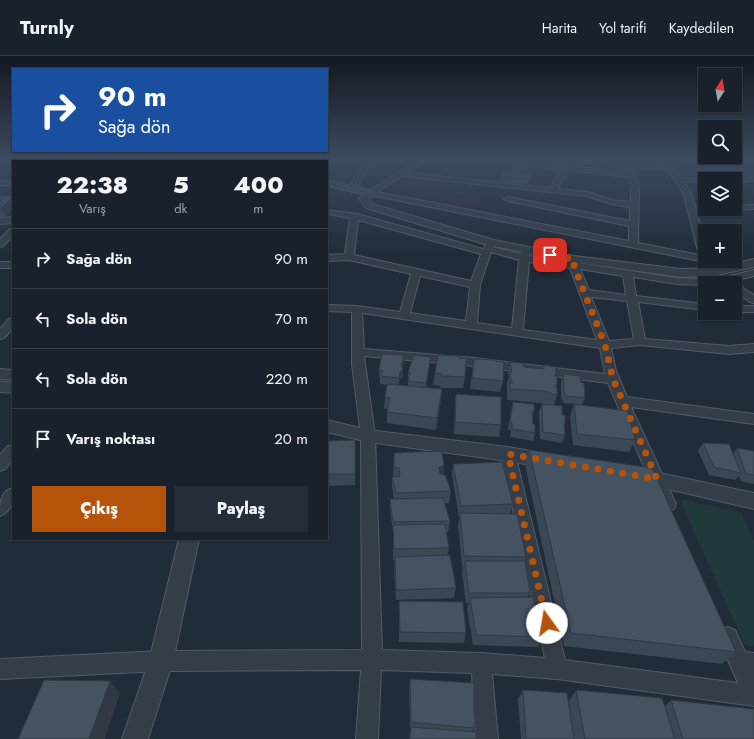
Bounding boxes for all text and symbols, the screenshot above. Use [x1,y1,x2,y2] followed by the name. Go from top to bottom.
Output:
[20,14,74,41] text: Turnly
[542,18,577,38] text: Harita
[599,18,647,38] text: Yol tarifi
[669,18,734,38] text: Kaydedilen
[698,68,742,112] north arrow
[698,68,742,320] map controls
[98,76,167,117] text: 90 m
[32,84,84,136] icon: right
[98,114,170,140] text: Sağa dön
[698,120,742,164] button: search
[56,167,128,202] text: 22:38
[173,167,189,202] text: 5
[233,167,283,202] text: 400
[698,172,742,216] button: layers
[79,199,106,218] text: Varış
[174,199,187,218] text: dk
[253,199,263,218] text: m
[698,224,742,268] button: +
[533,238,567,272] pin
[539,244,561,266] icon: arrive
[32,248,54,270] icon: right
[66,248,132,270] text: Sağa dön
[274,248,308,270] text: 90 m
[698,276,742,320] button: −
[32,308,54,330] icon: left
[66,308,128,330] text: Sola dön
[275,308,308,330] text: 70 m
[32,368,54,390] icon: left
[66,368,128,390] text: Sola dön
[266,368,308,390] text: 220 m
[32,428,54,450] icon: arrive
[66,428,155,450] text: Varış noktası
[274,428,308,450] text: 20 m
[32,486,166,532] button: Çıkış
[174,486,308,532] button: Paylaş
[526,602,568,644] position arrow

